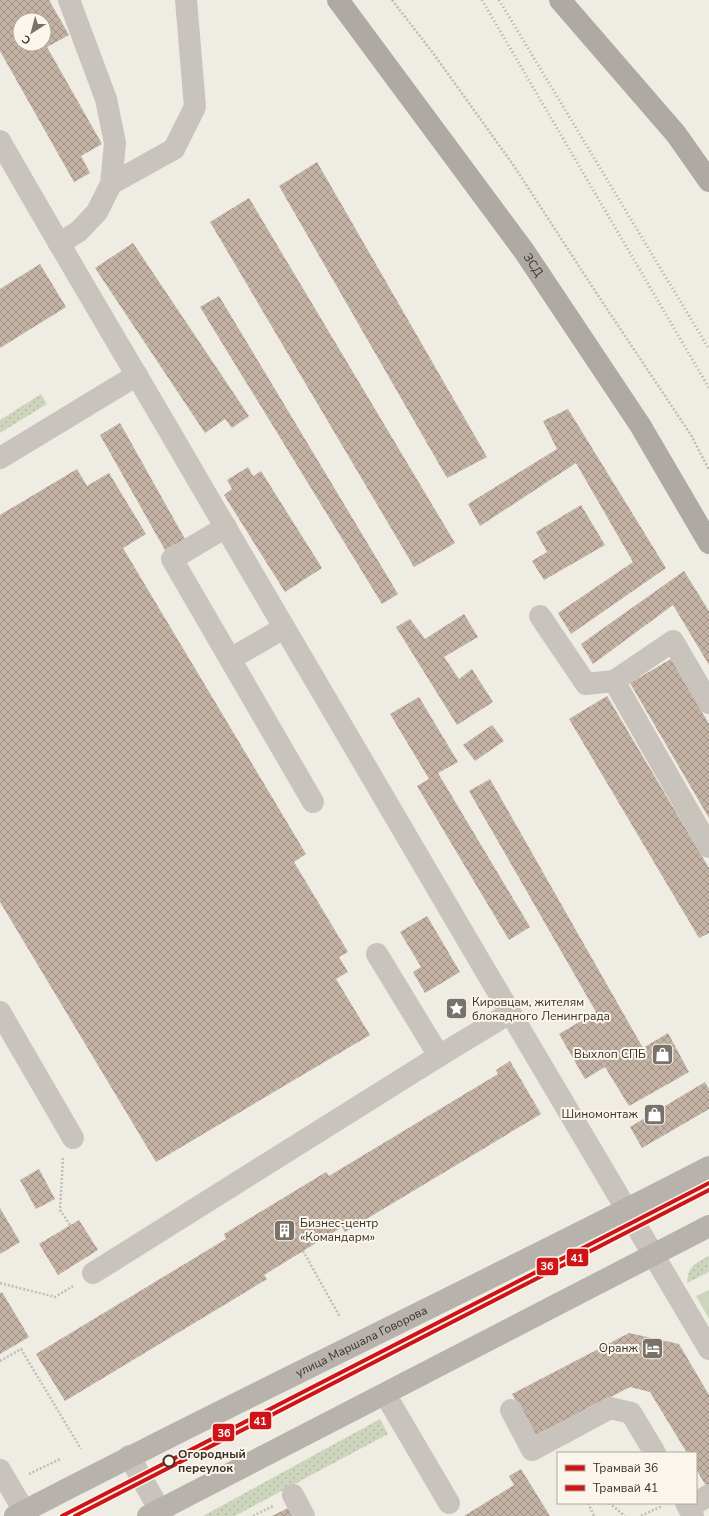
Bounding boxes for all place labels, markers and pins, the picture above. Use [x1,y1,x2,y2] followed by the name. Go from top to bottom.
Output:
[472,994,610,1024] place label: Кировцам, жителям блокадного Ленинграда
[443,996,469,1022] place icon: Кировцам, жителям блокадного Ленинграда
[649,1041,675,1067] shop icon: Выхлоп СПБ
[574,1046,646,1062] place label: Выхлоп СПБ
[641,1101,667,1127] shop icon: Шиномонтаж
[562,1106,639,1122] place label: Шиномонтаж
[300,1215,378,1245] place label: Бизнес-центр «Командарм»
[271,1217,297,1243] building icon: Бизнес-центр «Командарм»
[640,1335,666,1361] hotel icon: Оранж
[599,1340,639,1356] place label: Оранж
[178,1446,246,1476] place label: Огородный переулок
[162,1454,176,1468] marker: Огородный переулок

